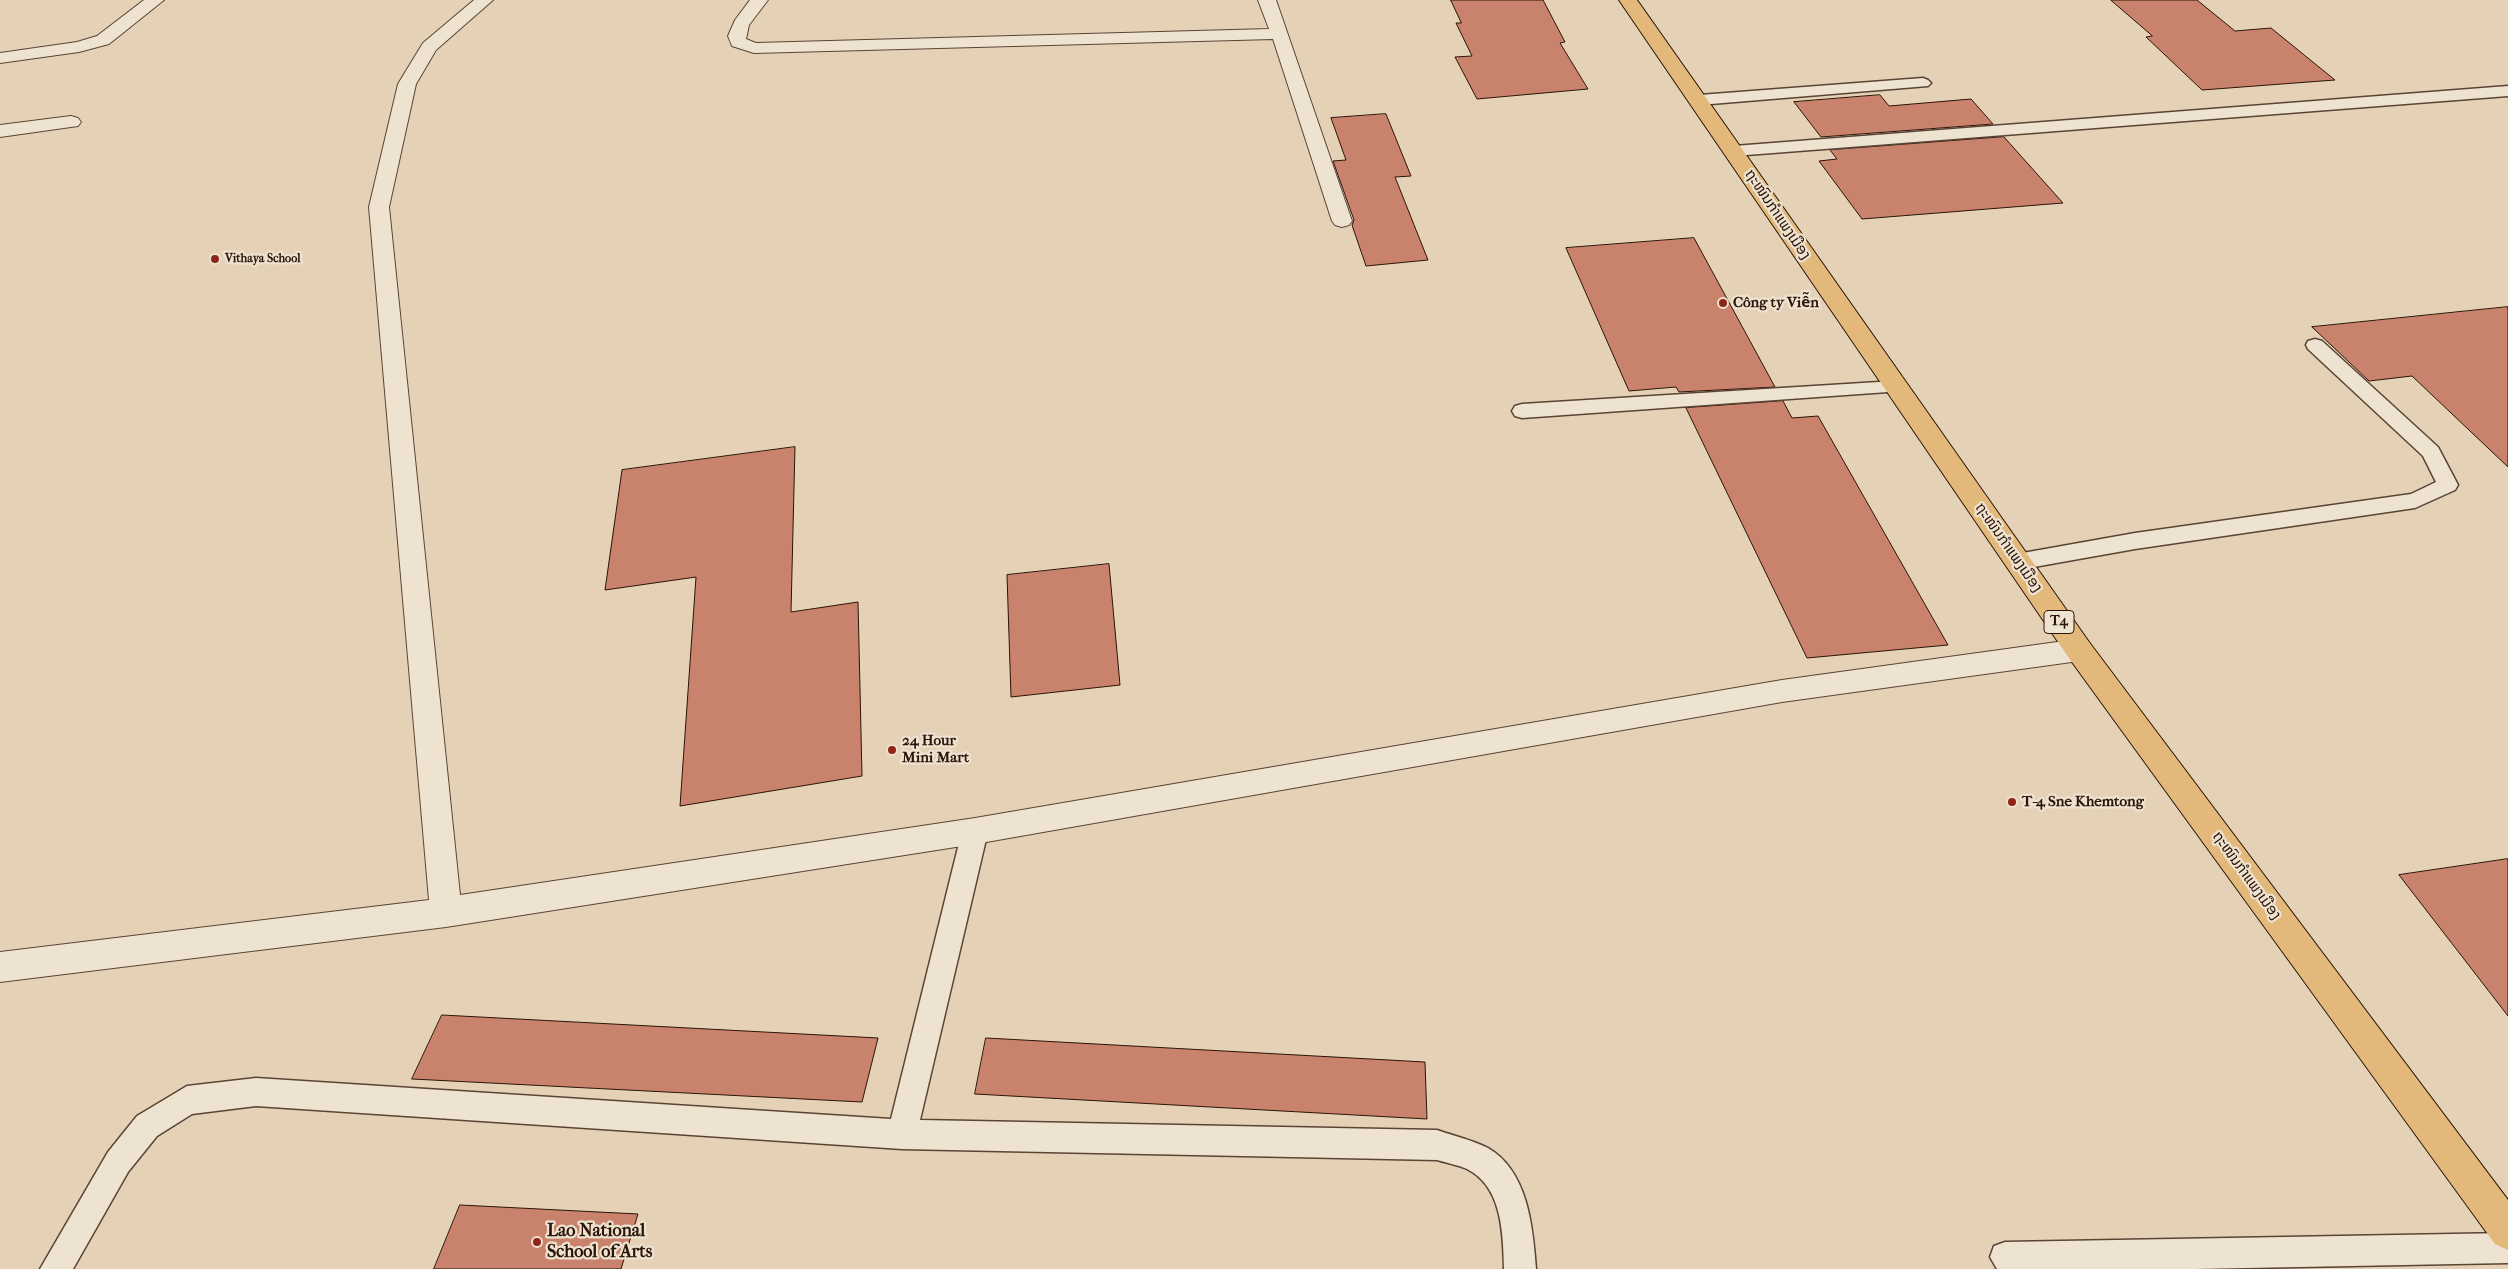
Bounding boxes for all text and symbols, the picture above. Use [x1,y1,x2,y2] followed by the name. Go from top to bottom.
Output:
[1740,166,1814,264] street label: ຖະໜົນກຳແພງເມືອງ
[225,252,301,266] place label: Vithaya School
[209,253,221,265] marker: Vithaya School
[1733,294,1819,312] place label: Công ty Viễn
[1717,297,1729,309] marker: Công ty Viễn
[1970,500,2046,596] street label: ຖະໜົນກຳແພງເມືອງ
[2044,610,2074,634] road number: T4
[902,732,969,767] place label: 24 Hour Mini Mart
[886,744,898,756] marker: 24 Hour Mini Mart
[2022,793,2144,811] place label: T-4 Sne Khemtong
[2006,796,2018,808] marker: T-4 Sne Khemtong
[2208,828,2284,924] street label: ຖະໜົນກຳແພງເມືອງ
[547,1221,652,1264] place label: Lao National School of Arts
[531,1236,543,1248] marker: Lao National School of Arts

